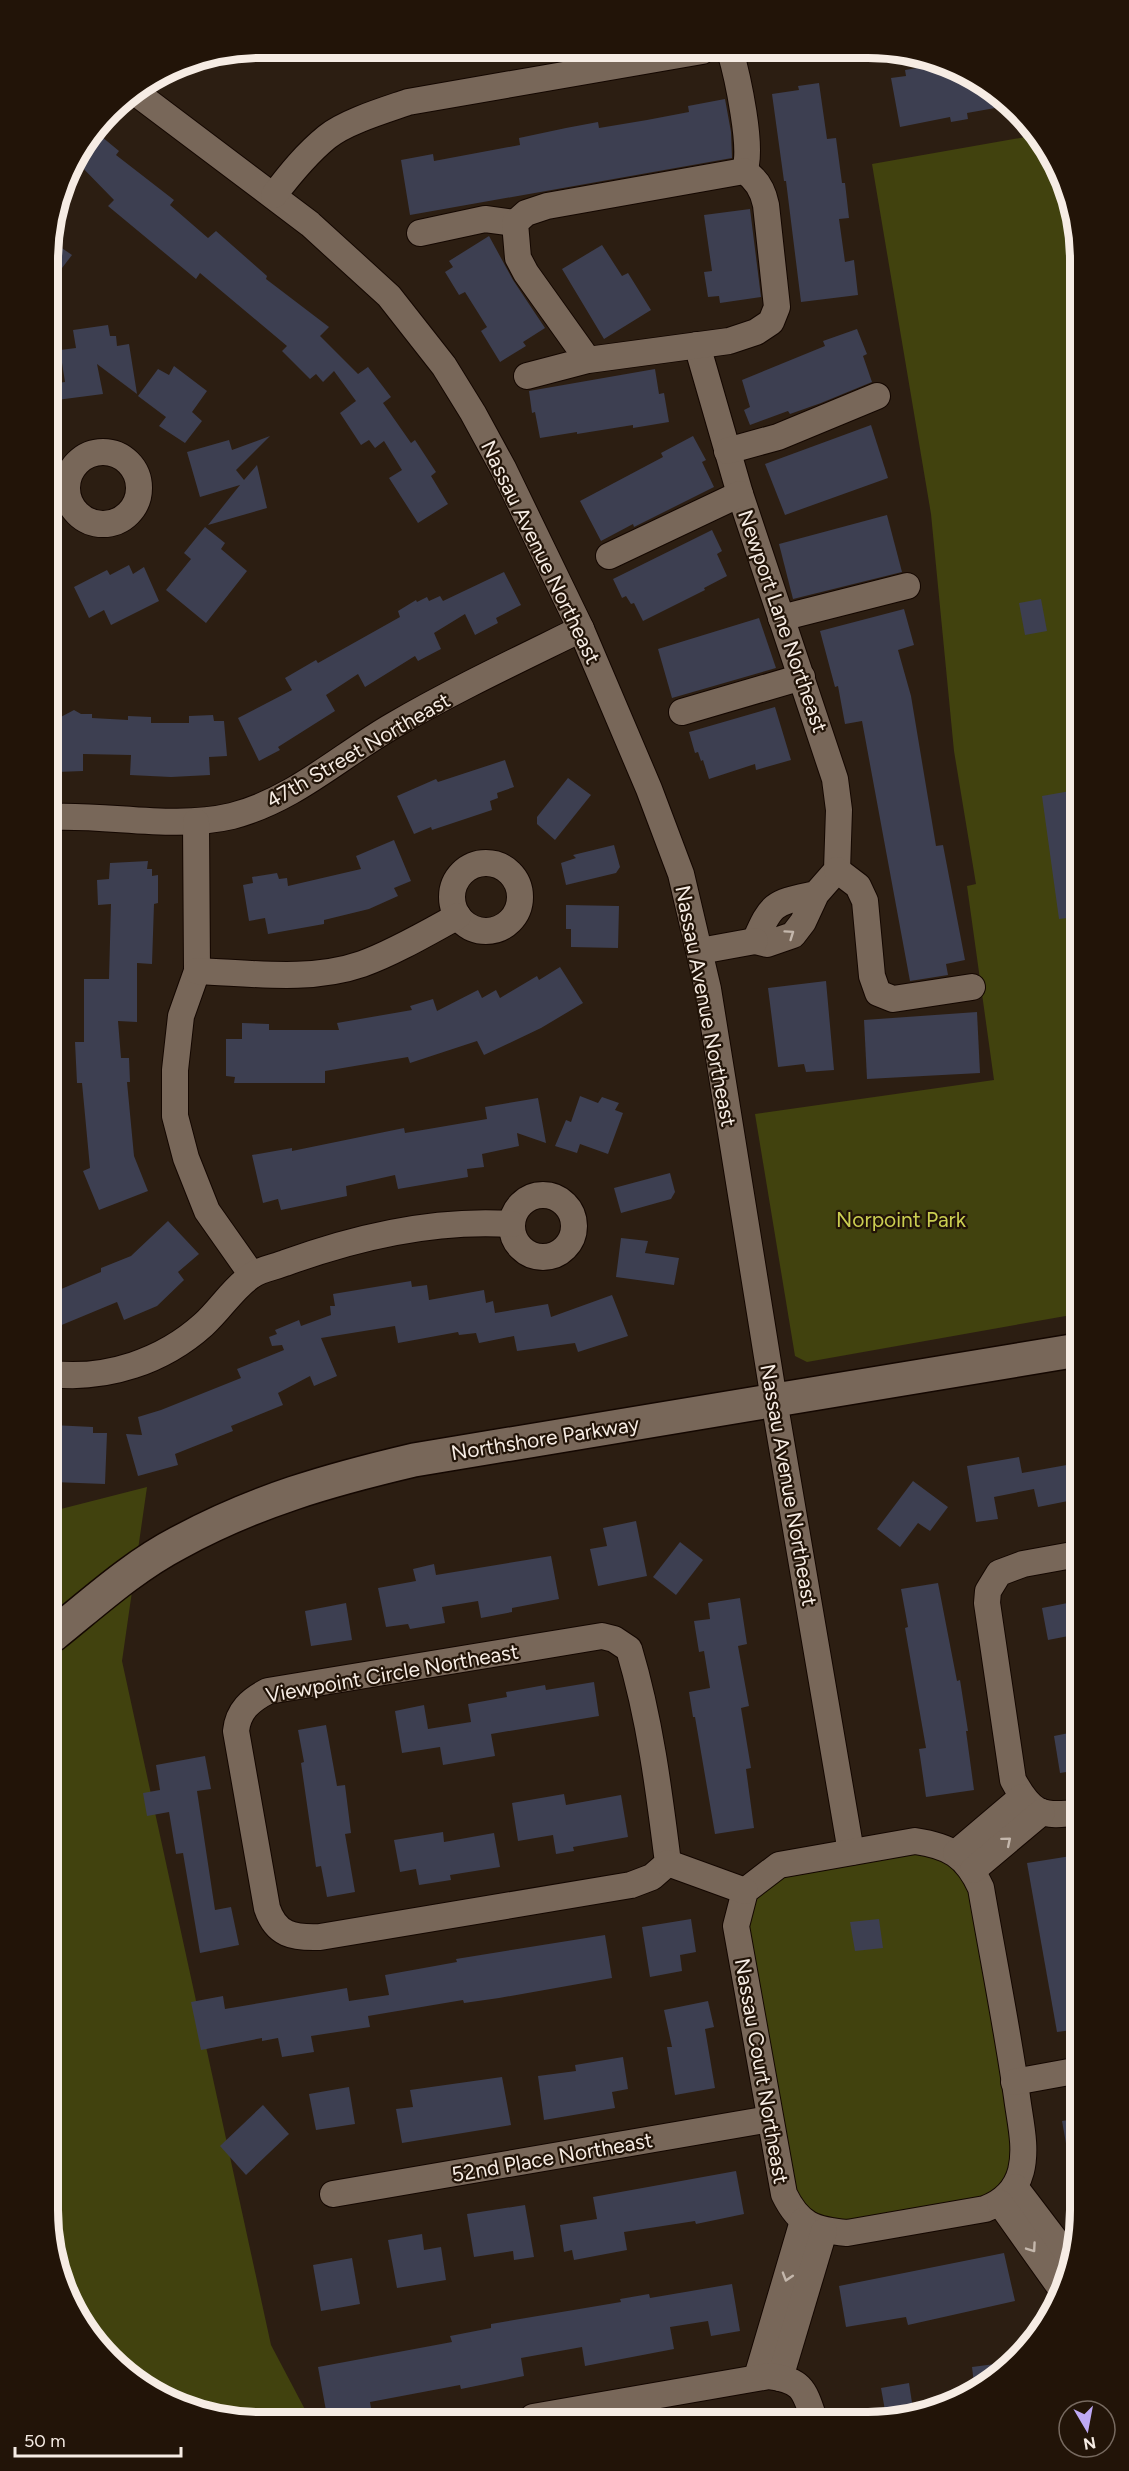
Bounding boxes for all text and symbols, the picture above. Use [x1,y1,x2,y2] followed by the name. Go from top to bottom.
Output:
[476,436,606,668] street label: Nassau Avenue Northeast
[733,506,833,736] street label: Newport Lane Northeast
[262,687,454,813] street label: 47th Street Northeast
[670,883,742,1129] street label: Nassau Avenue Northeast
[783,930,794,941] one-way arrow
[836,1207,967,1232] park label: Norpoint Park
[755,1362,823,1608] street label: Nassau Avenue Northeast
[449,1411,641,1465] street label: Northshore Parkway
[264,1638,520,1708] street label: Viewpoint Circle Northeast
[1000,1837,1011,1848] one-way arrow
[730,1956,794,2186] street label: Nassau Court Northeast
[450,2127,654,2187] street label: 52nd Place Northeast
[1025,2242,1036,2253] one-way arrow
[781,2272,794,2282] one-way arrow
[1057,2399,1117,2459] north arrow
[15,2420,182,2458] scale bar
[24,2430,66,2452] text: 50 m
[1082,2433,1097,2454] text: N

